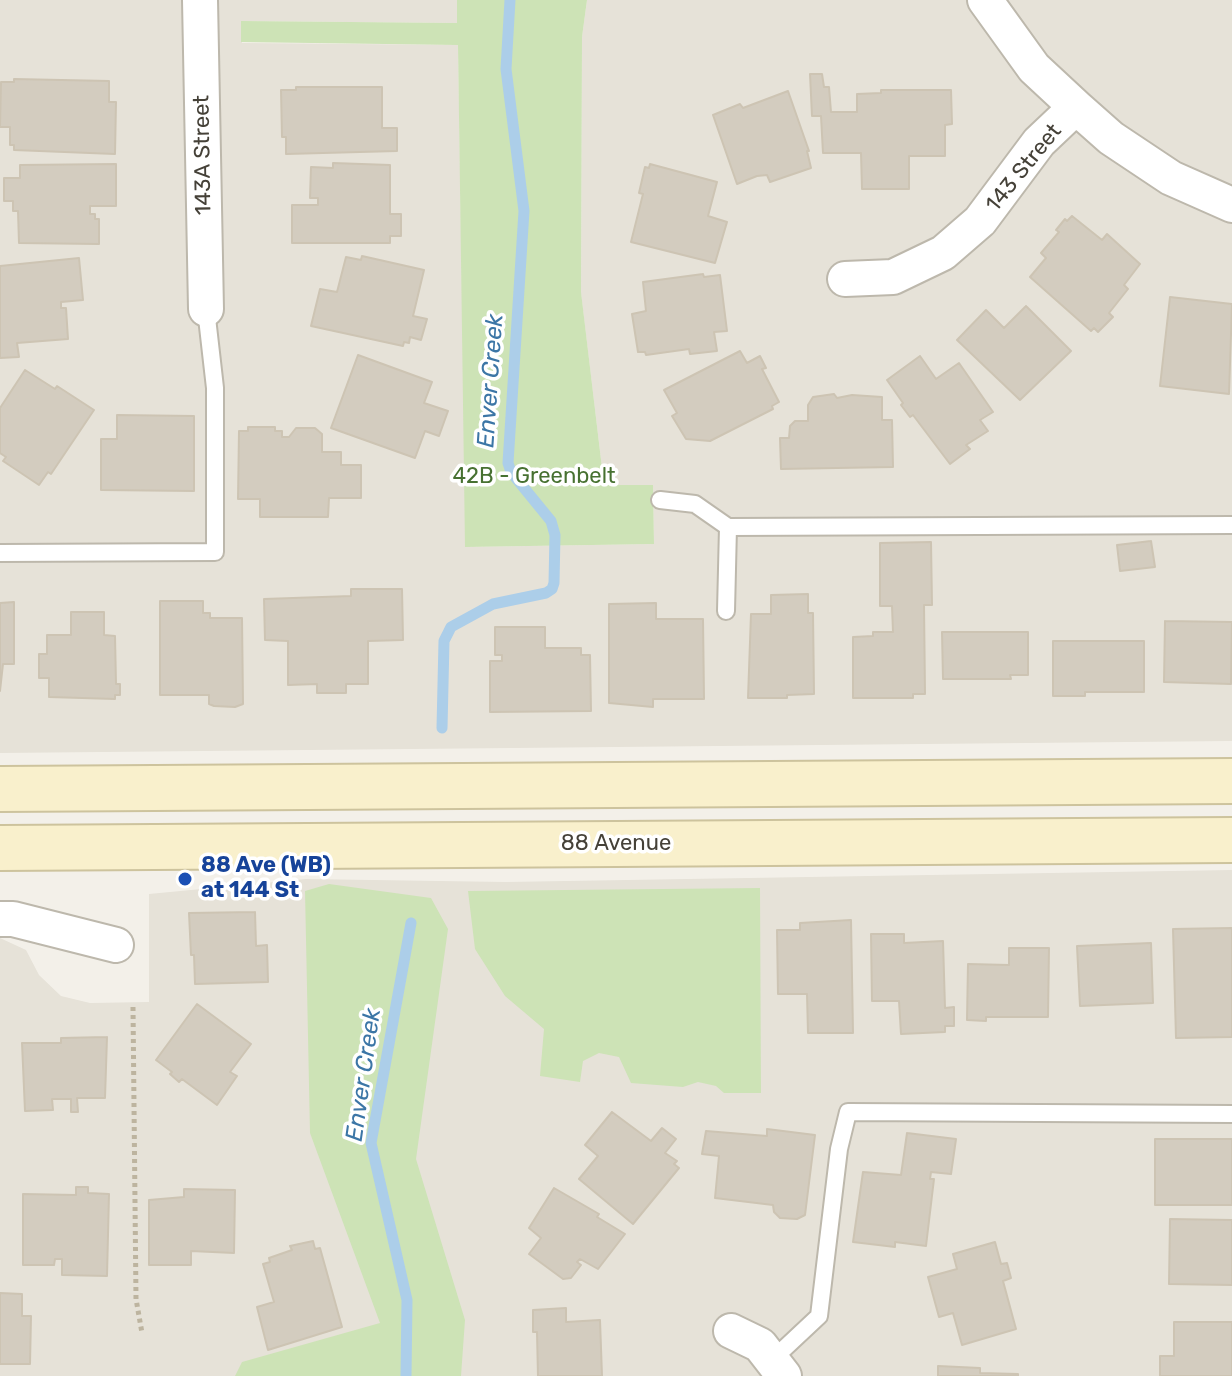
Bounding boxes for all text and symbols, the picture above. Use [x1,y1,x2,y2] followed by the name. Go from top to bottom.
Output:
[189,95,217,215] street label: 143A Street
[981,119,1067,217] street label: 143 Street
[472,313,510,449] water label: Enver Creek
[452,464,616,490] park label: 42B - Greenbelt
[561,831,671,857] street label: 88 Avenue
[201,853,331,904] place label: 88 Ave (WB) at 144 St
[176,870,194,888] marker: 88 Ave (WB) at 144 St
[340,1007,388,1143] water label: Enver Creek

